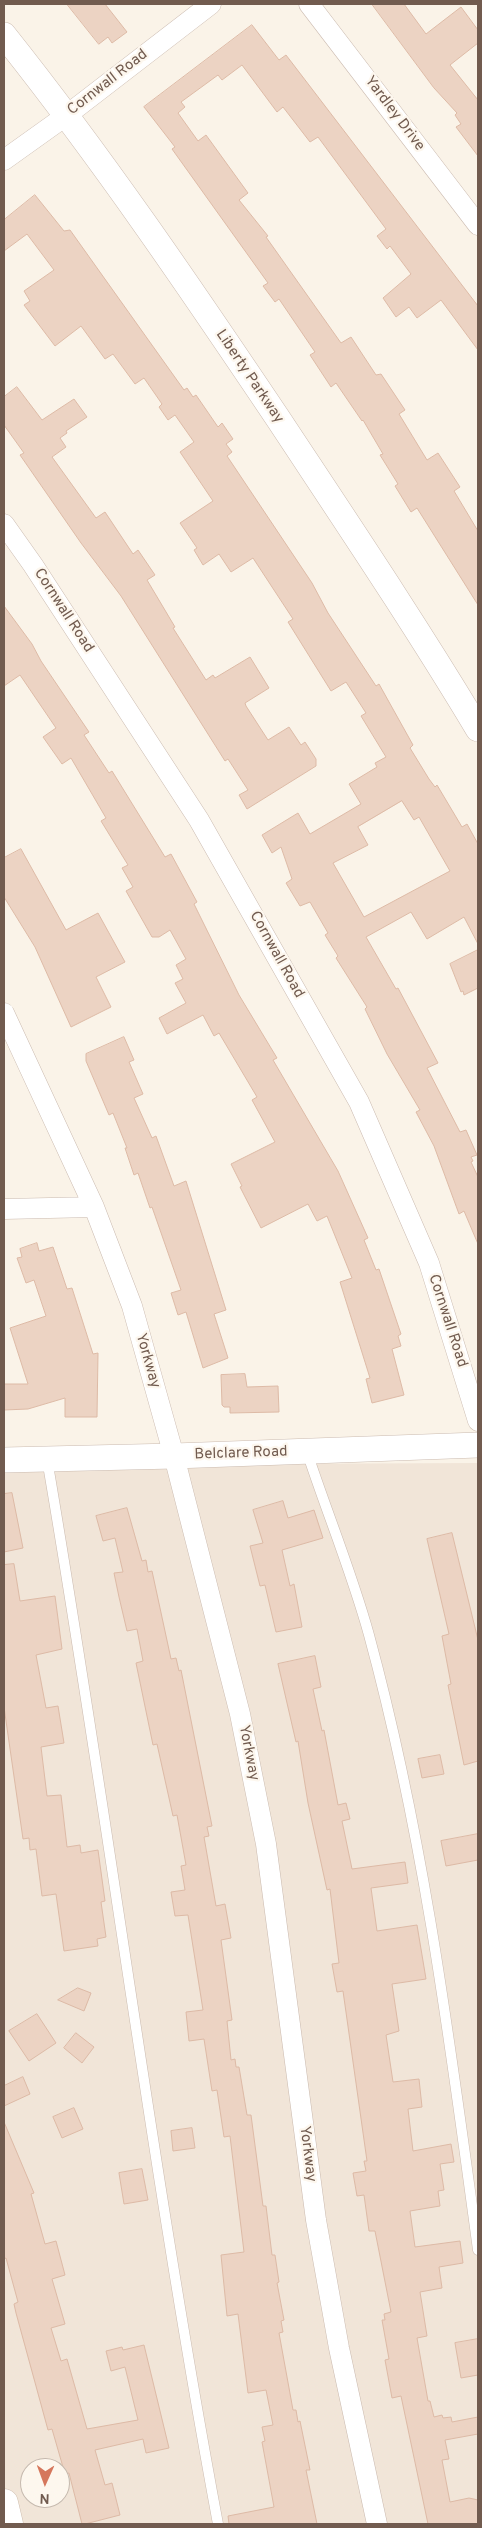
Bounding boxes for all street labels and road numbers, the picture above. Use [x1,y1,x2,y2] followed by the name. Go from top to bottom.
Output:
[64,46,152,120] street label: Cornwall Road
[360,73,428,155] street label: Yardley Drive
[211,327,287,427] street label: Liberty Parkway
[29,566,97,656] street label: Cornwall Road
[245,908,307,1002] street label: Cornwall Road
[423,1272,471,1370] street label: Cornwall Road
[131,1331,163,1391] street label: Yorkway
[194,1443,288,1465] street label: Belclare Road
[234,1724,262,1782] street label: Yorkway
[295,2125,319,2183] street label: Yorkway

